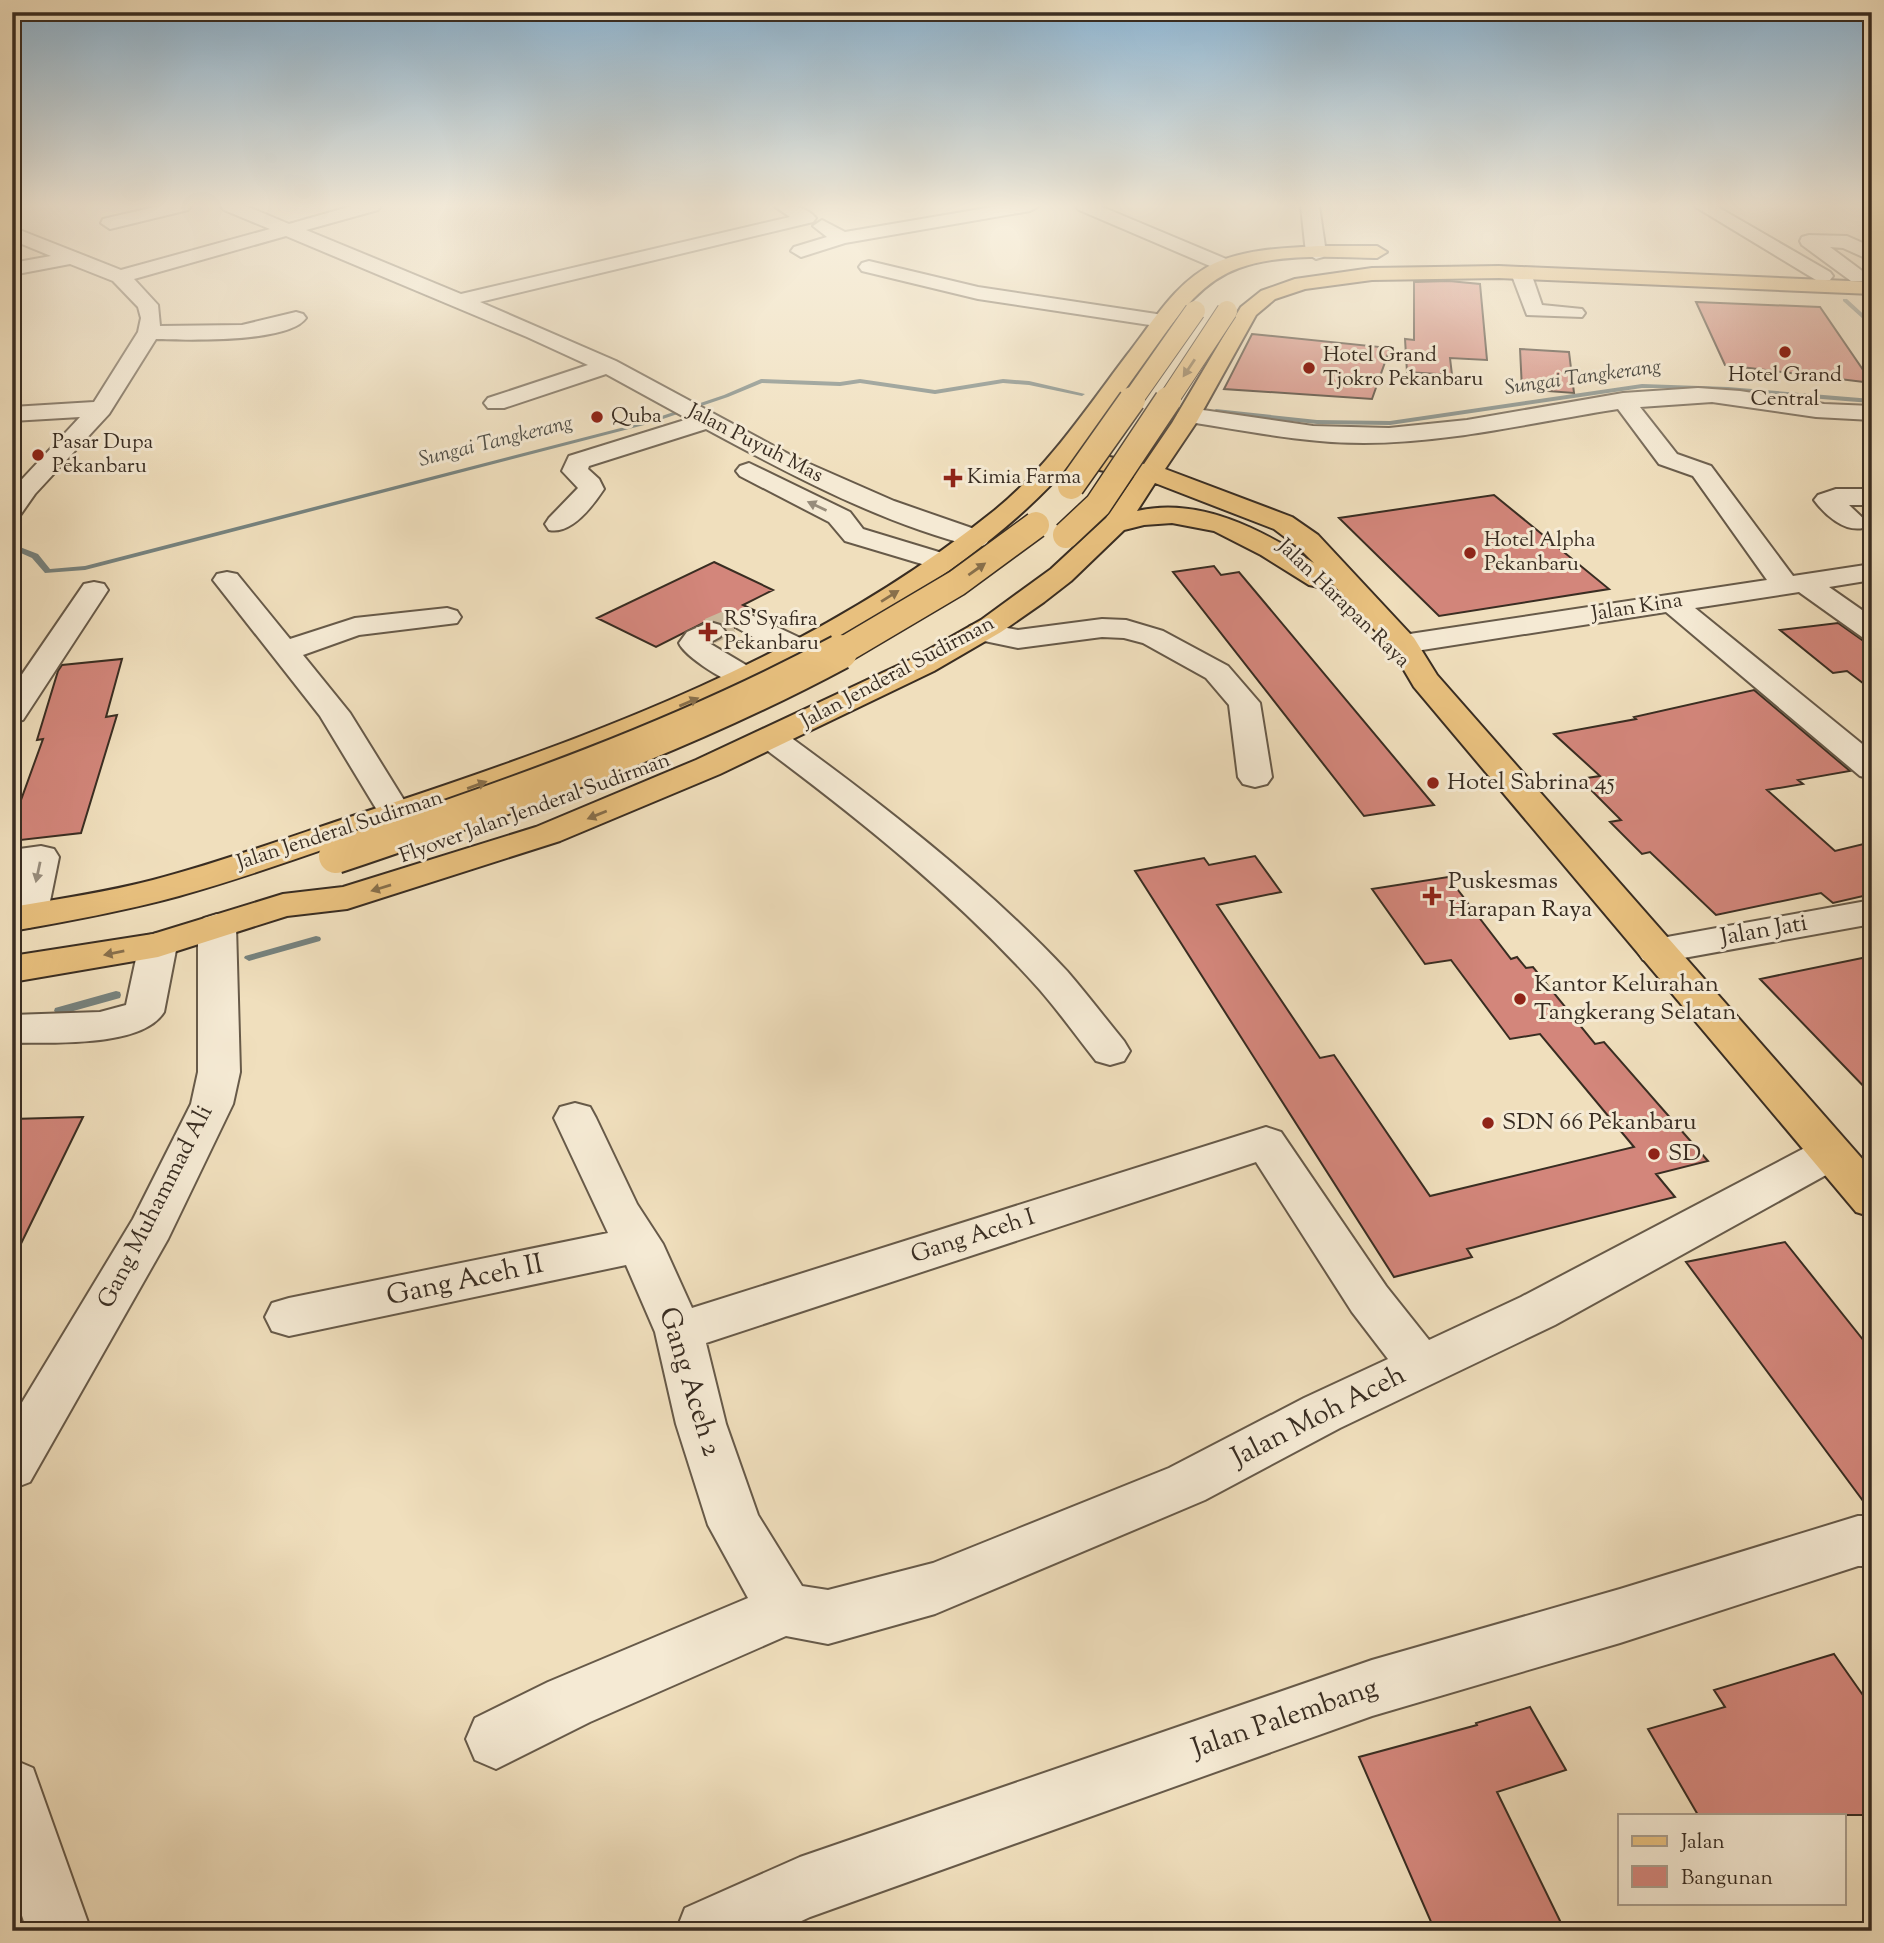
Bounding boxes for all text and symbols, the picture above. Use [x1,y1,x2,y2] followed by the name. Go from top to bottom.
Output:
[1323,341,1483,395] place label: Hotel Grand Tjokro Pekanbaru
[1777,344,1793,360] marker: Hotel Grand Central
[1503,352,1663,404] water label: Sungai Tangkerang
[1182,359,1196,377] one-way arrow
[1301,360,1317,376] marker: Hotel Grand Tjokro Pekanbaru
[1728,361,1842,415] place label: Hotel Grand Central
[681,396,828,491] street label: Jalan Puyuh Mas
[611,402,662,432] place label: Quba
[416,408,576,476] water label: Sungai Tangkerang
[589,409,605,425] marker: Quba
[52,428,154,482] place label: Pasar Dupa Pekanbaru
[30,447,46,463] marker: Pasar Dupa Pekanbaru
[967,463,1082,493] place label: Kimia Farma
[945,470,961,486] marker: Kimia Farma
[807,500,827,512] one-way arrow
[1484,526,1596,580] place label: Hotel Alpha Pekanbaru
[1269,532,1416,676] street label: Jalan Harapan Raya
[1462,545,1478,561] marker: Hotel Alpha Pekanbaru
[968,562,986,576] one-way arrow
[1588,586,1685,630] street label: Jalan Kina
[880,590,900,603] one-way arrow
[724,605,819,659] place label: RS Syafira Pekanbaru
[795,609,1000,737] street label: Jalan Jenderal Sudirman
[698,622,718,642] marker: RS Syafira Pekanbaru
[679,696,699,708] one-way arrow
[395,746,675,872] street label: Flyover Jalan Jenderal Sudirman
[1447,766,1615,800] place label: Hotel Sabrina 45
[1425,775,1441,791] marker: Hotel Sabrina 45
[467,779,488,790] one-way arrow
[232,783,447,879] street label: Jalan Jenderal Sudirman
[586,810,607,821] one-way arrow
[32,861,43,883] one-way arrow
[1448,865,1592,927] place label: Puskesmas Harapan Raya
[370,883,391,893] one-way arrow
[1422,886,1442,906] marker: Puskesmas Harapan Raya
[1716,907,1810,956] street label: Jalan Jati
[103,948,125,959] one-way arrow
[1534,968,1736,1030] place label: Kantor Kelurahan Tangkerang Selatan
[1512,991,1528,1007] marker: Kantor Kelurahan Tangkerang Selatan
[90,1099,222,1315] street label: Gang Muhammad Ali
[1502,1106,1697,1140] place label: SDN 66 Pekanbaru
[1480,1115,1496,1131] marker: SDN 66 Pekanbaru
[1668,1137,1701,1171] place label: SD
[1646,1146,1662,1162] marker: SD
[907,1201,1040,1273] street label: Gang Aceh I
[383,1245,547,1317] street label: Gang Aceh II
[647,1302,731,1462] street label: Gang Aceh 2
[1223,1356,1413,1479] street label: Jalan Moh Aceh
[1185,1668,1383,1770] street label: Jalan Palembang
[1618,1814,1846,1904] legend
[1680,1828,1725,1858] text: Jalan
[1681,1864,1773,1894] text: Bangunan

